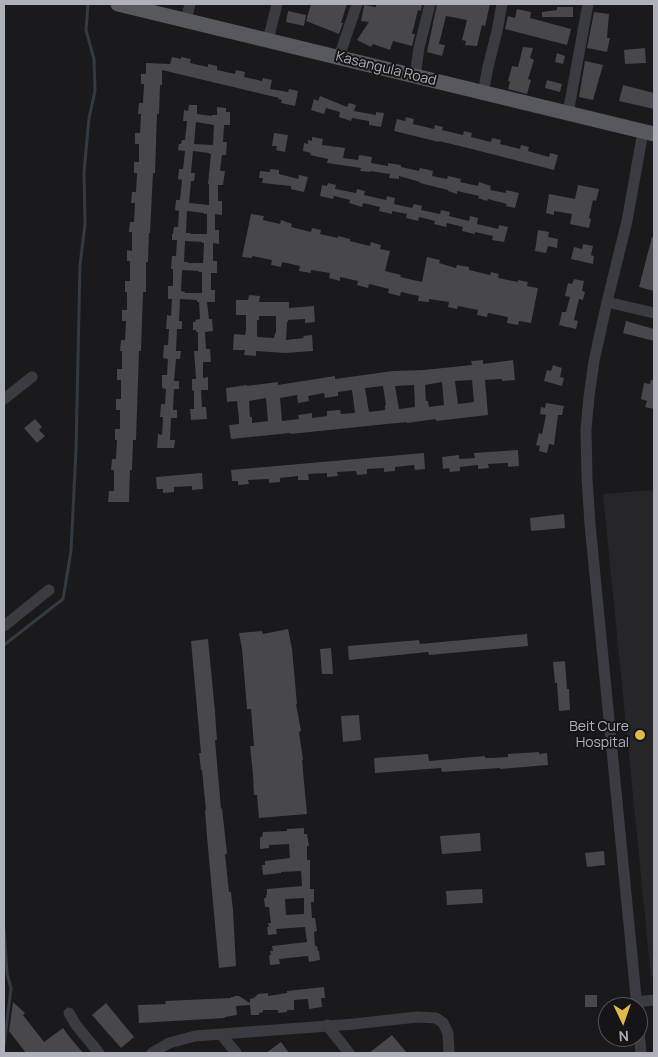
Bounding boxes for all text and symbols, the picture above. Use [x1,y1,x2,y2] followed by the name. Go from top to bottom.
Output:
[334,48,438,90] street label: Kasangula Road
[569,719,629,752] place label: Beit Cure Hospital
[633,728,647,742] marker: Beit Cure Hospital
[598,997,648,1047] north arrow
[618,1027,629,1046] text: N

